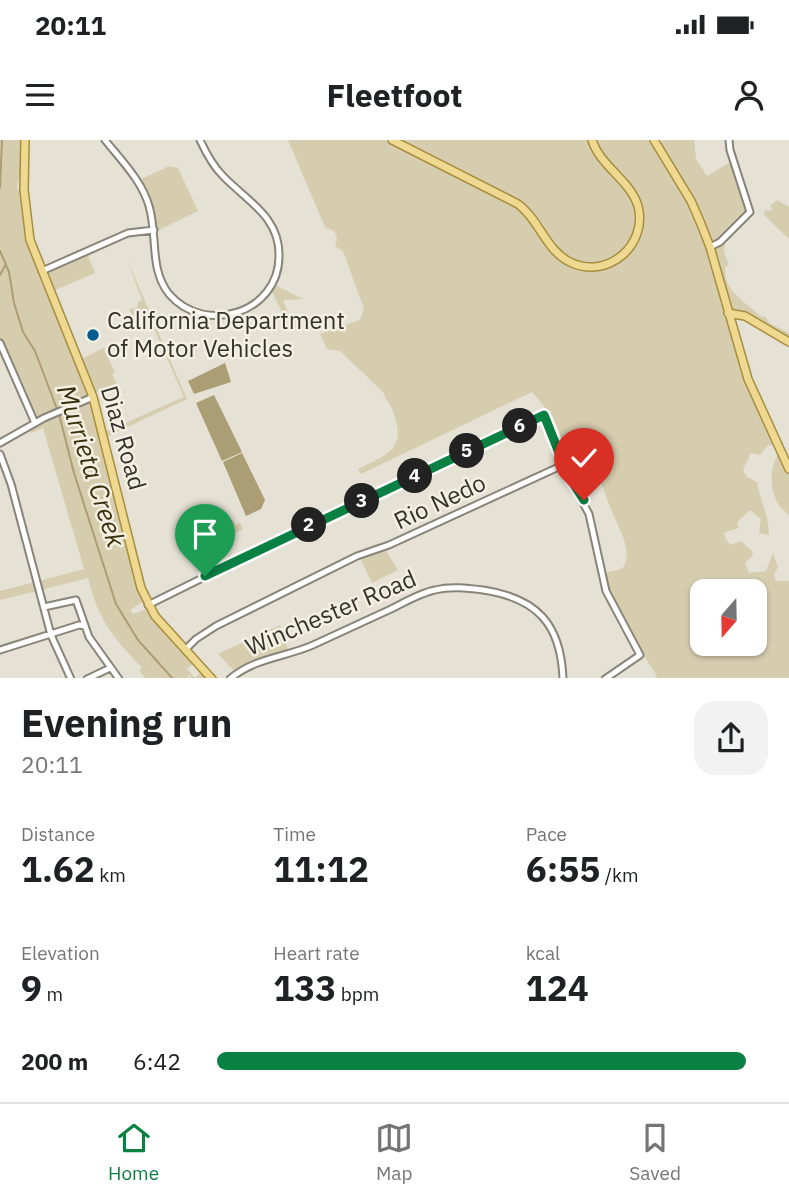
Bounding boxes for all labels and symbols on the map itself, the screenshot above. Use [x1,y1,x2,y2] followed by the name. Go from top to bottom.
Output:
[107,304,345,364] place label: California Department of Motor Vehicles
[85,327,101,343] marker: California Department of Motor Vehicles
[50,380,134,552] water label: Murrieta Creek
[94,382,154,494] street label: Diaz Road
[503,408,538,444] pin: 6
[554,428,614,500] pin
[449,434,484,468] pin: 5
[398,458,432,494] pin: 4
[388,466,491,536] street label: Rio Nedo
[344,484,380,518] pin: 3
[175,504,235,576] pin
[292,508,326,542] pin: 2
[240,562,421,662] street label: Winchester Road
[690,579,766,656] north arrow

